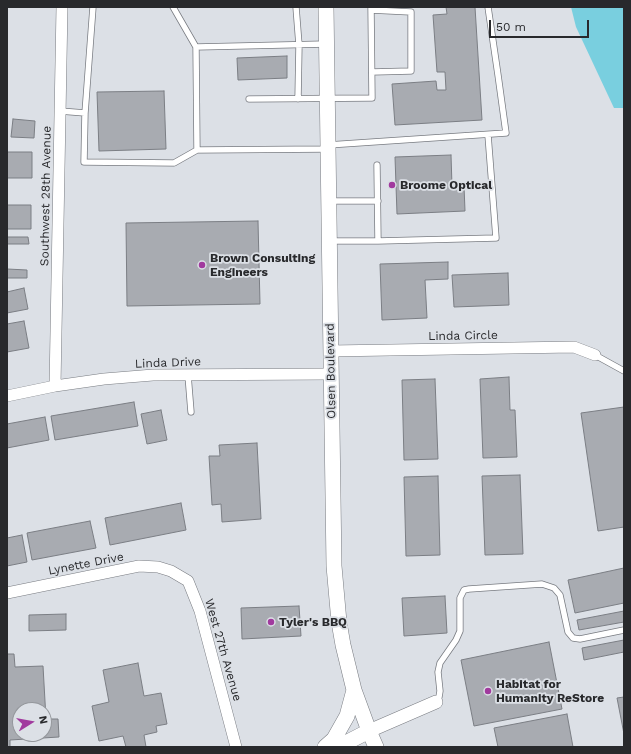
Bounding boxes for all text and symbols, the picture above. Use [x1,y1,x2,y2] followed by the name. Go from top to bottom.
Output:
[491,12,591,38] scale bar
[496,20,526,34] text: 50 m
[38,126,54,266] street label: Southwest 28th Avenue
[400,178,492,192] place label: Broome Optical
[387,180,397,190] marker: Broome Optical
[210,251,315,279] place label: Brown Consulting Engineers
[197,260,207,270] marker: Brown Consulting Engineers
[323,323,339,419] street label: Olsen Boulevard
[428,328,498,344] street label: Linda Circle
[135,355,201,371] street label: Linda Drive
[47,550,125,578] street label: Lynette Drive
[201,597,245,703] street label: West 27th Avenue
[279,615,347,629] place label: Tyler's BBQ
[266,617,276,627] marker: Tyler's BBQ
[496,677,604,705] place label: Habitat for Humanity ReStore
[483,686,493,696] marker: Habitat for Humanity ReStore
[12,702,52,742] north arrow
[36,715,50,725] text: N

